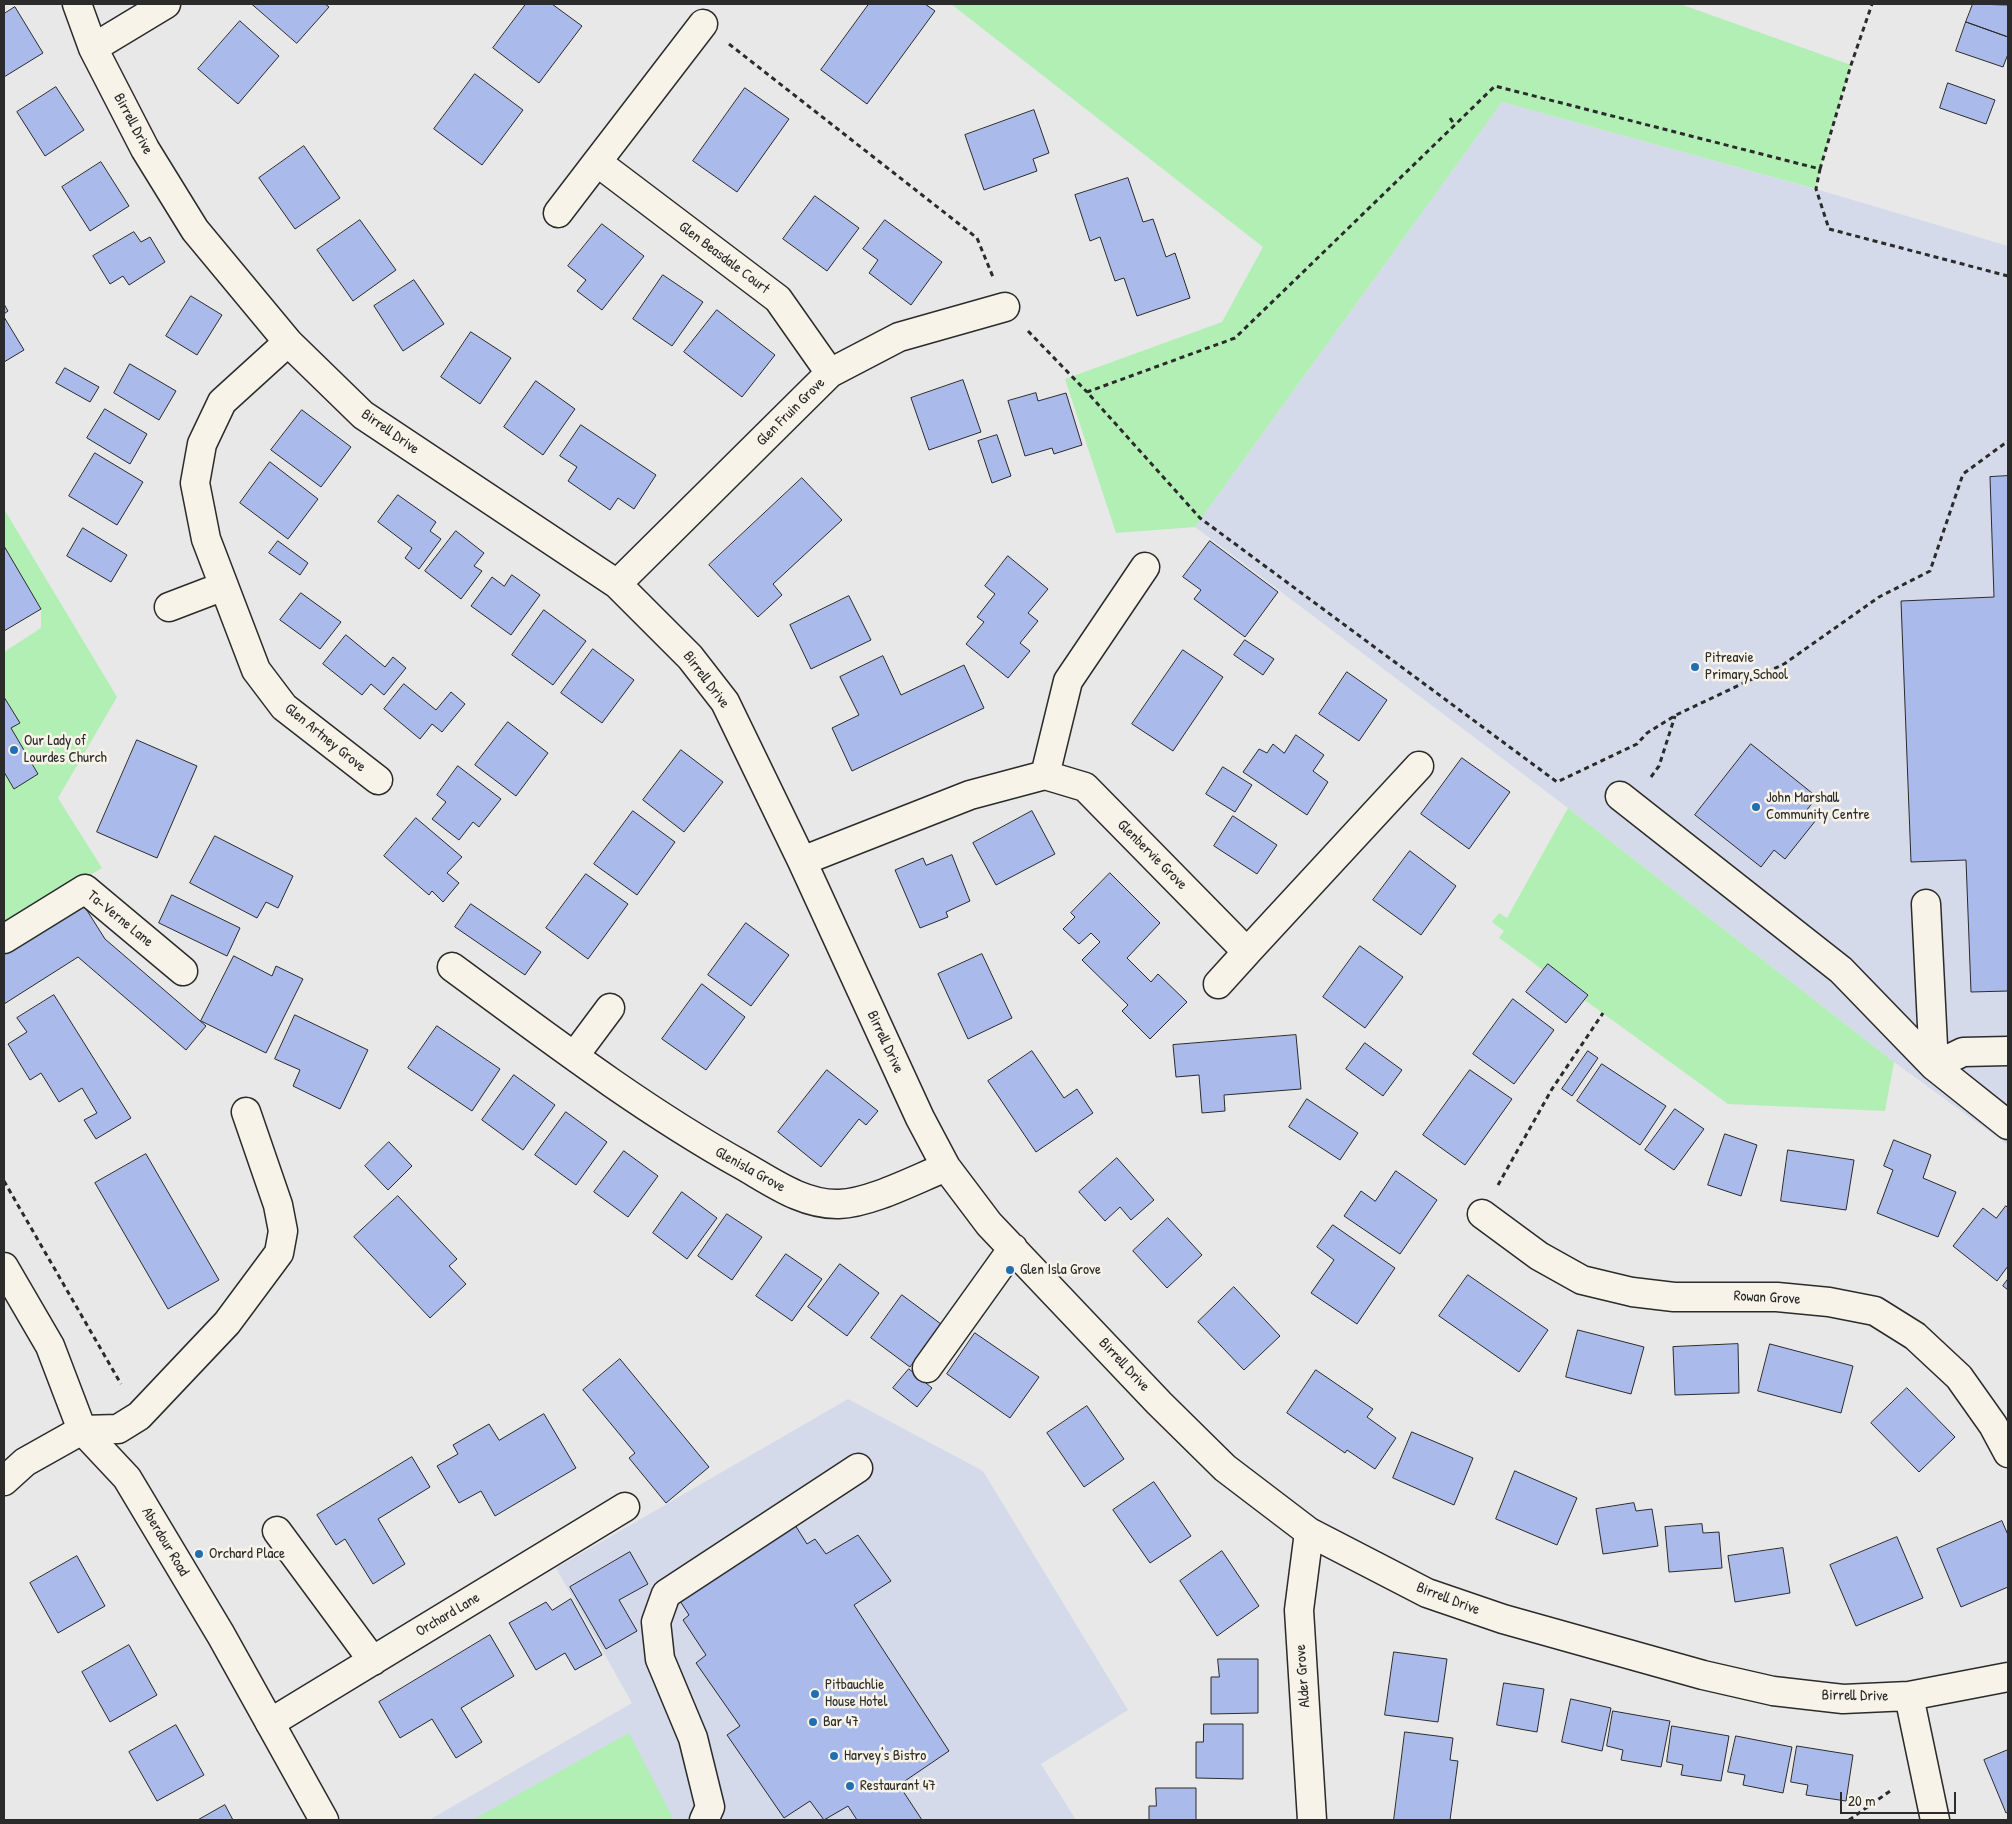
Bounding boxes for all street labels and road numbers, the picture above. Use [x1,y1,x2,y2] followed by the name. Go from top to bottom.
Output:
[109,90,157,158] street label: Birrell Drive
[675,218,773,298] street label: Glen Beasdale Court
[753,374,829,450] street label: Glen Fruin Grove
[358,406,422,458] street label: Birrell Drive
[679,648,733,712] street label: Birrell Drive
[281,700,369,776] street label: Glen Artney Grove
[1113,816,1191,894] street label: Glenbervie Grove
[83,887,157,951] street label: Ta-Verne Lane
[863,1008,907,1076] street label: Birrell Drive
[712,1143,788,1197] street label: Glenisla Grove
[1733,1287,1801,1309] street label: Rowan Grove
[1095,1334,1153,1396] street label: Birrell Drive
[137,1504,193,1580] street label: Aberdour Road
[1414,1579,1482,1619] street label: Birrell Drive
[413,1589,483,1641] street label: Orchard Lane
[1292,1644,1314,1708] street label: Alder Grove
[1822,1686,1888,1706] street label: Birrell Drive

